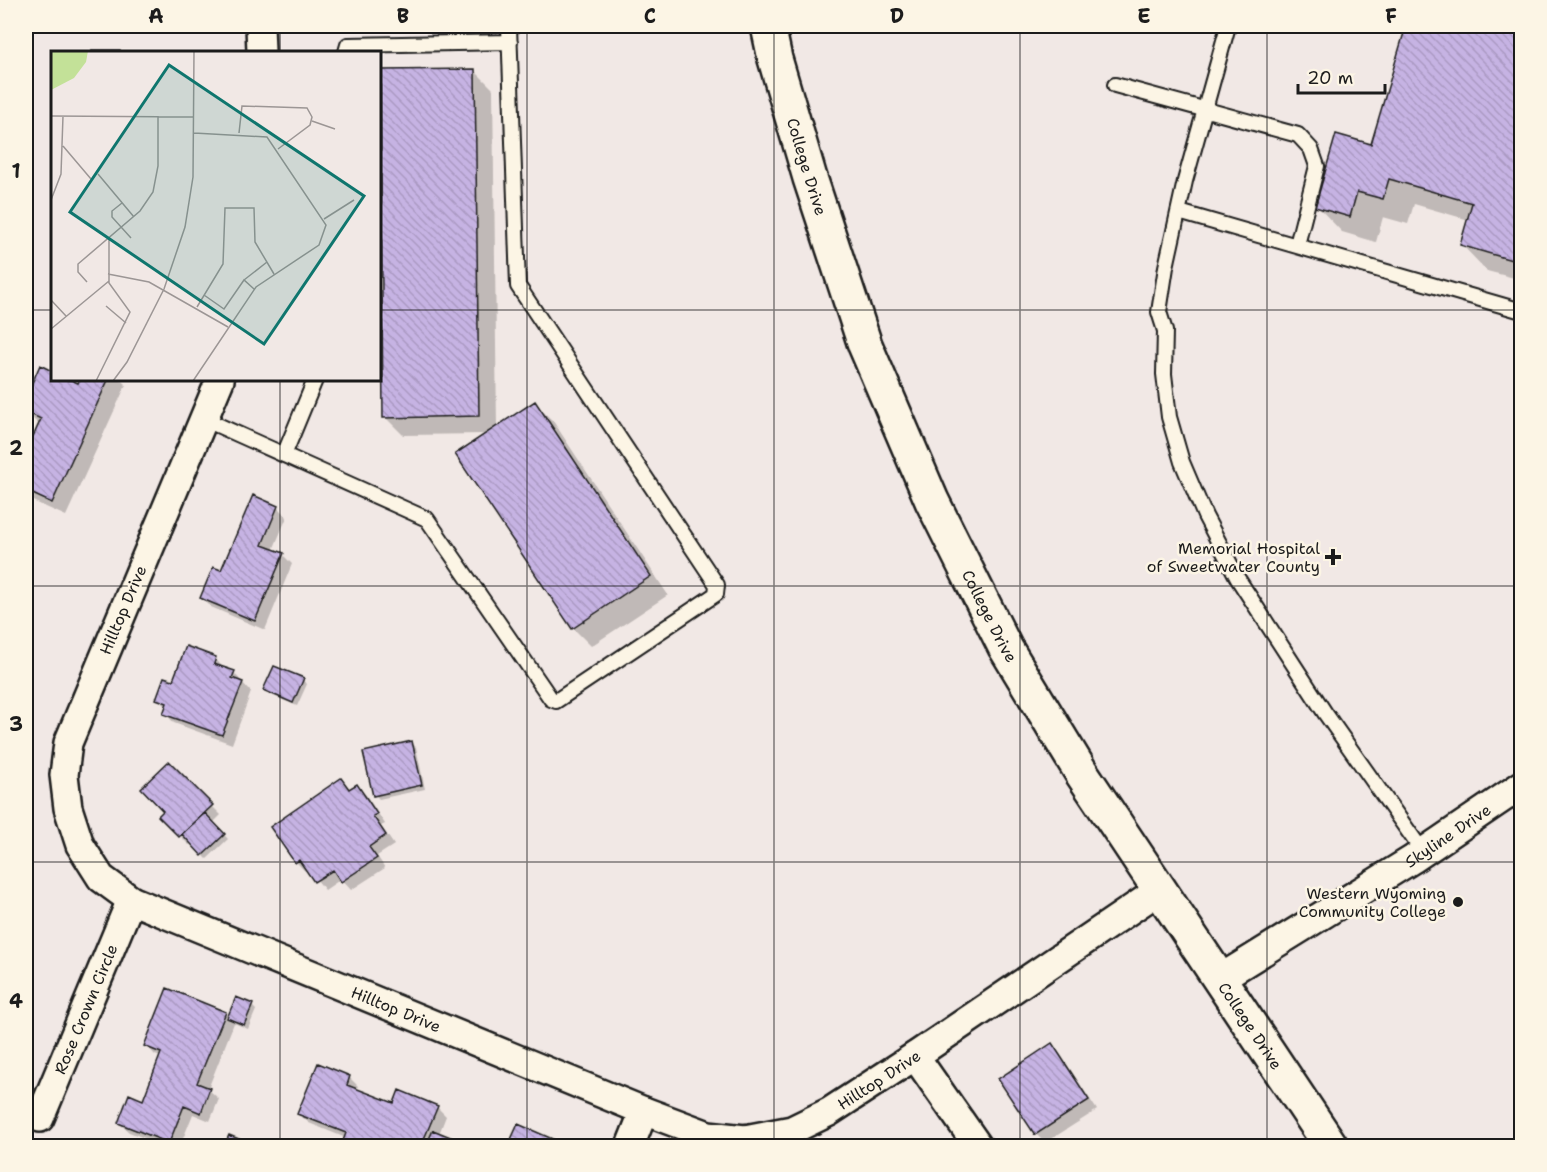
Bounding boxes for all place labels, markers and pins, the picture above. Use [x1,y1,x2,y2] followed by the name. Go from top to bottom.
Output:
[1147,538,1320,577] place label: Memorial Hospital of Sweetwater County
[1324,548,1342,566] marker: Memorial Hospital of Sweetwater County
[1299,883,1446,922] place label: Western Wyoming Community College
[1451,895,1465,909] marker: Western Wyoming Community College

